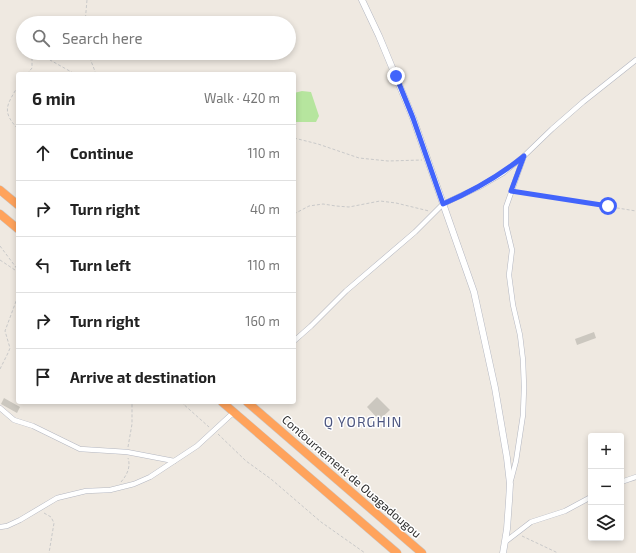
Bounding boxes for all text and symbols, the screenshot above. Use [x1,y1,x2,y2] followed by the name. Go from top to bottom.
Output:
[16,16,296,60] search box
[30,27,52,49] icon: search
[62,29,143,47] text: Search here
[387,67,405,85] route end
[32,88,76,108] text: 6 min
[204,90,280,106] text: Walk · 420 m
[32,142,54,164] icon: ahead
[70,144,133,162] text: Continue
[248,145,280,161] text: 110 m
[599,197,617,215] route start
[32,198,54,220] icon: right
[70,200,140,218] text: Turn right
[250,201,280,217] text: 40 m
[32,254,54,276] icon: left
[70,256,131,274] text: Turn left
[248,257,280,273] text: 110 m
[32,310,54,332] icon: right
[70,312,140,330] text: Turn right
[245,313,280,329] text: 160 m
[32,366,54,388] icon: arrive
[70,368,216,386] text: Arrive at destination
[280,412,424,540] street label: Contournement de Ouagadougou
[324,413,402,430] district label: Q YORGHIN
[588,433,624,541] map controls
[588,433,624,469] button: +
[588,469,624,505] button: −
[588,505,624,541] button: layers

